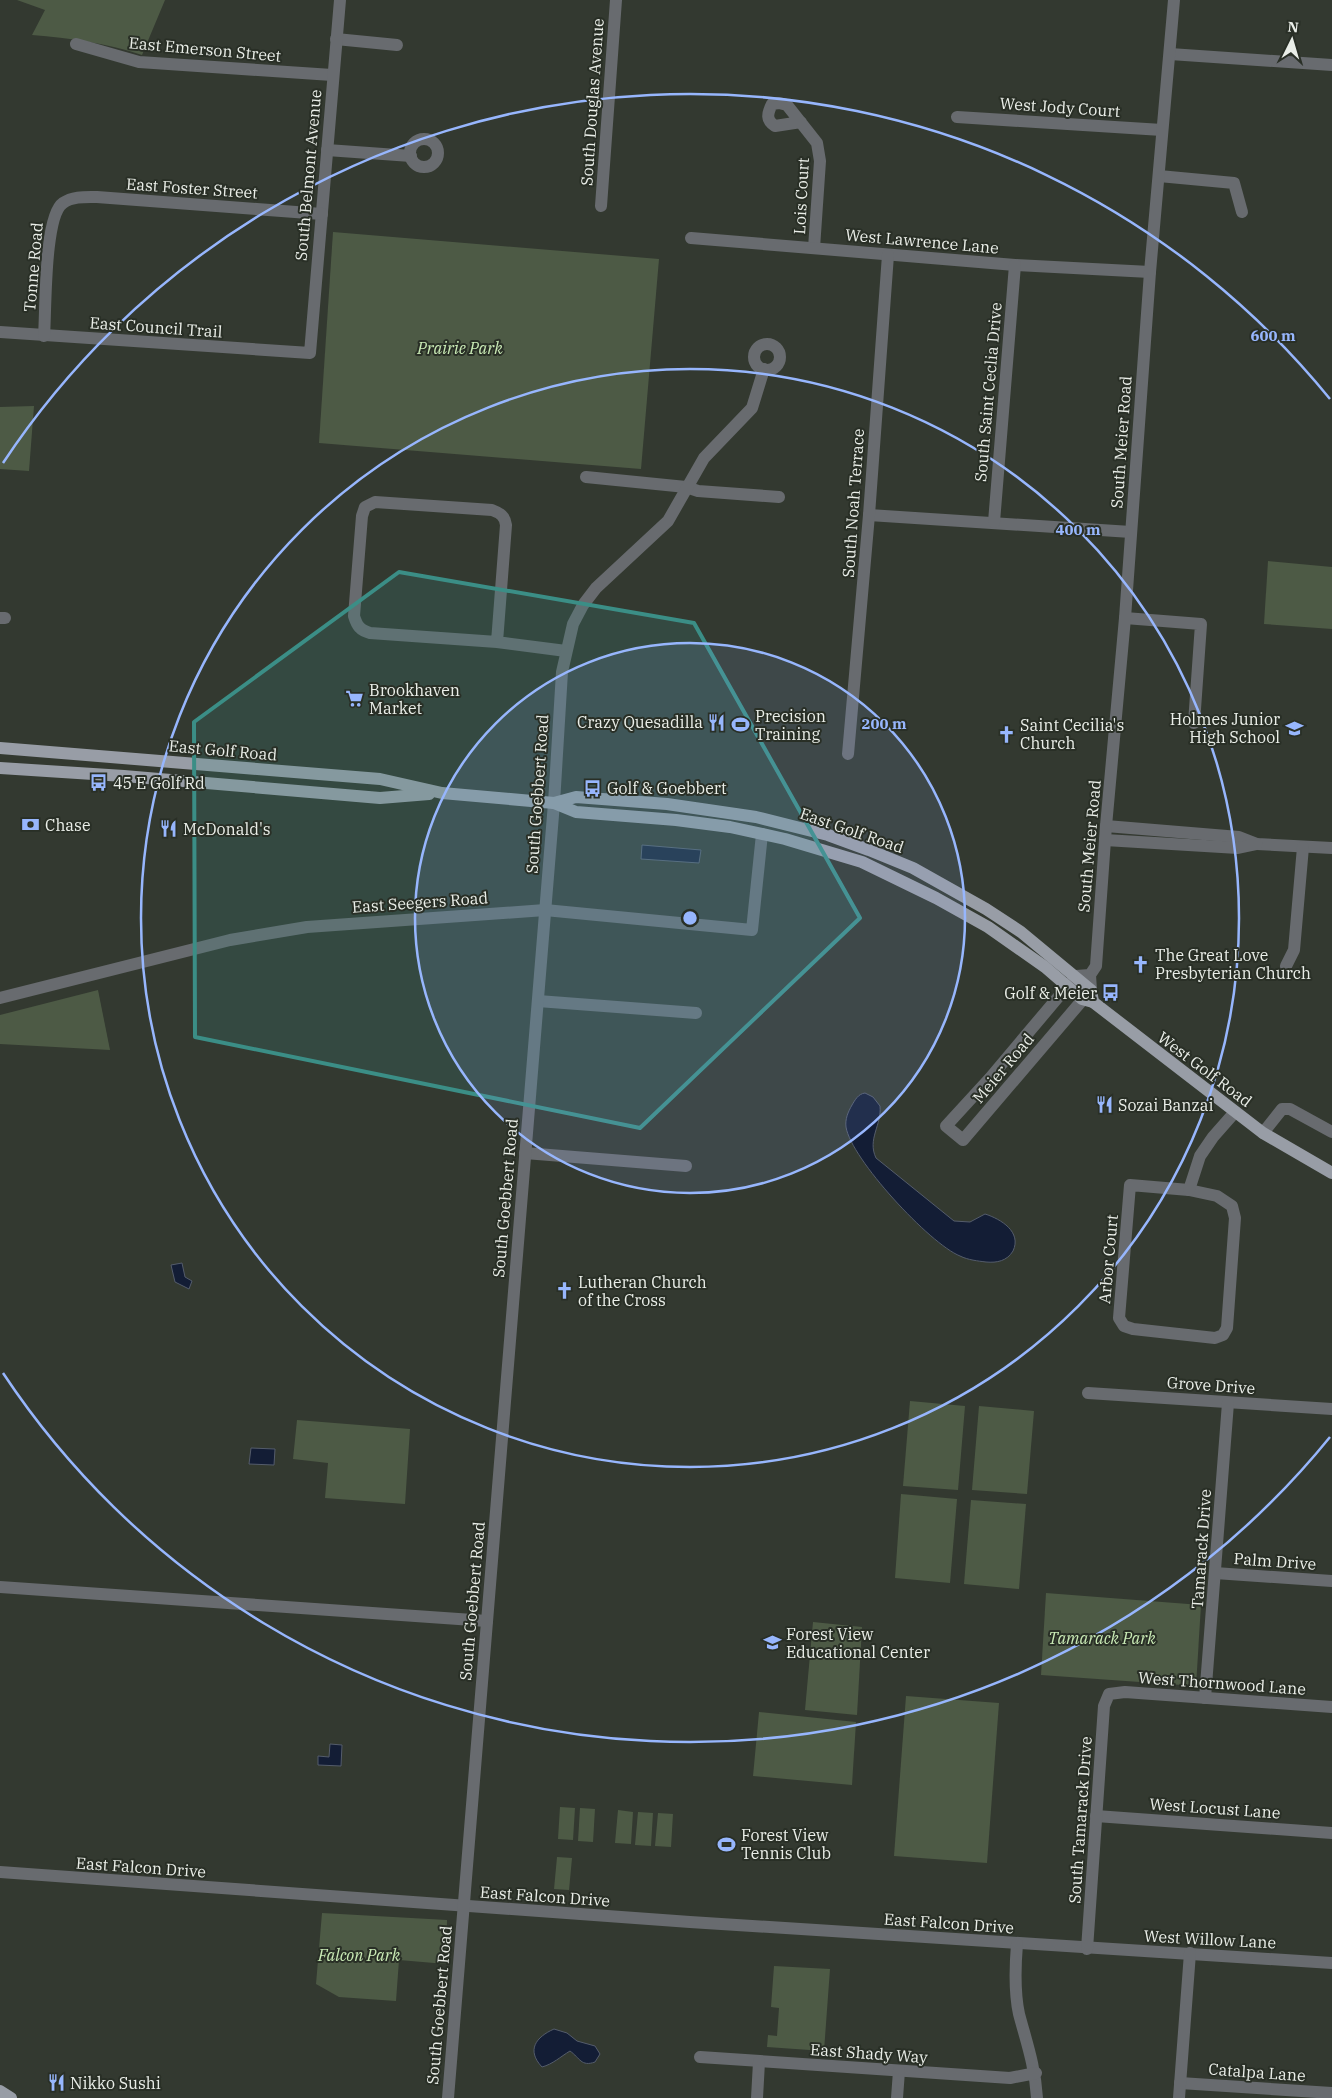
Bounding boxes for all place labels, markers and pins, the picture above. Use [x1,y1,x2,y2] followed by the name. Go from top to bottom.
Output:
[369,680,460,718] place label: Brookhaven Market
[345,689,365,709] supermarket icon: Brookhaven Market
[755,706,826,744] place label: Precision Training
[1170,709,1280,747] place label: Holmes Junior High School
[577,712,703,732] place label: Crazy Quesadilla
[707,712,727,732] restaurant icon: Crazy Quesadilla
[731,715,751,735] sports icon: Precision Training
[1020,715,1124,753] place label: Saint Cecilia's Church
[1284,718,1304,738] school or university icon: Holmes Junior High School
[996,724,1016,744] church icon: Saint Cecilia's Church
[89,773,109,793] bus stop icon: 45 E Golf Rd
[113,773,205,793] place label: 45 E Golf Rd
[583,778,603,798] bus stop icon: Golf & Goebbert
[607,778,727,798] place label: Golf & Goebbert
[21,815,41,835] bank icon: Chase
[45,815,91,835] place label: Chase
[159,819,179,839] restaurant icon: McDonald's
[183,819,271,839] place label: McDonald's
[681,909,699,927] centre of rings
[1155,945,1311,983] place label: The Great Love Presbyterian Church
[1131,954,1151,974] church icon: The Great Love Presbyterian Church
[1004,983,1097,1003] place label: Golf & Meier
[1101,983,1121,1003] bus stop icon: Golf & Meier
[1094,1095,1114,1115] restaurant icon: Sozai Banzai
[1118,1095,1213,1115] place label: Sozai Banzai
[578,1272,707,1310] place label: Lutheran Church of the Cross
[554,1281,574,1301] church icon: Lutheran Church of the Cross
[786,1624,930,1662] place label: Forest View Educational Center
[762,1633,782,1653] school or university icon: Forest View Educational Center
[741,1825,831,1863] place label: Forest View Tennis Club
[717,1834,737,1854] sports icon: Forest View Tennis Club
[46,2073,66,2093] restaurant icon: Nikko Sushi
[70,2073,161,2093] place label: Nikko Sushi

